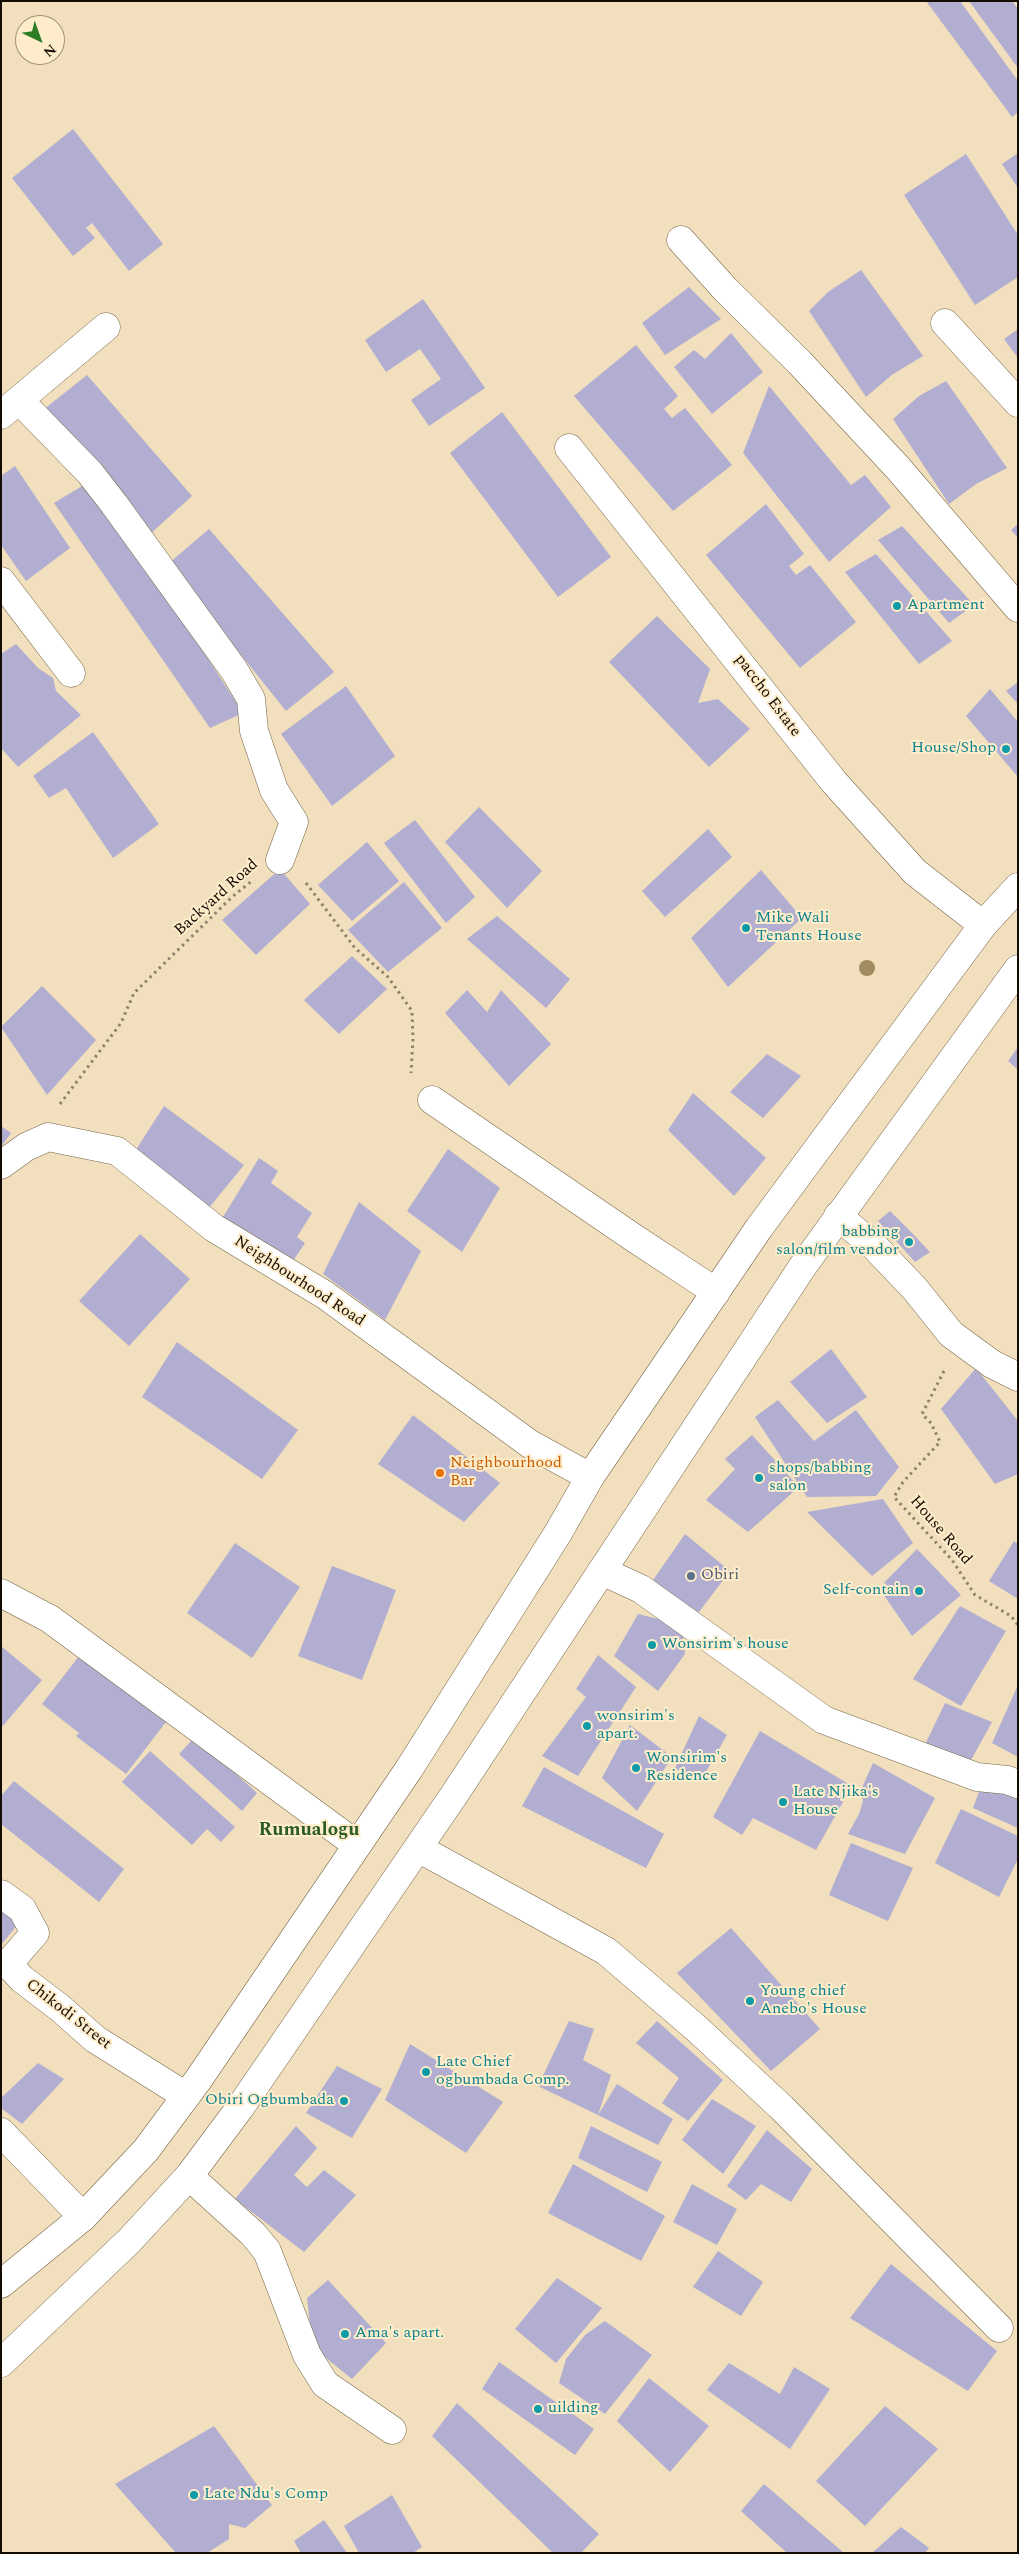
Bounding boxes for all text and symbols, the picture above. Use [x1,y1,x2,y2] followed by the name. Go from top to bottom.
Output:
[15,15,65,65] north arrow
[38,39,61,62] text: N
[907,596,985,616] place label: Apartment
[891,600,903,612] marker: Apartment
[730,651,804,741] street label: paccho Estate
[911,739,996,759] place label: House/Shop
[1000,743,1012,755] marker: House/Shop
[171,855,263,941] street label: Backyard Road
[756,909,862,947] place label: Mike Wali Tenants House
[740,922,752,934] marker: Mike Wali Tenants House
[776,1223,899,1261] place label: babbing salon/film vendor
[230,1233,368,1331] street label: Neighbourhood Road
[903,1236,915,1248] marker: babbing salon/film vendor
[450,1454,562,1492] place label: Neighbourhood Bar
[769,1459,871,1497] place label: shops/babbing salon
[434,1467,446,1479] marker: Neighbourhood Bar
[753,1472,765,1484] marker: shops/babbing salon
[905,1493,975,1569] street label: House Road
[701,1566,739,1586] place label: Obiri
[685,1570,697,1582] marker: Obiri
[823,1581,909,1601] place label: Self-contain
[913,1585,925,1597] marker: Self-contain
[662,1635,789,1655] place label: Wonsirim's house
[646,1639,658,1651] marker: Wonsirim's house
[597,1707,675,1745] place label: wonsirim's apart.
[581,1720,593,1732] marker: wonsirim's apart.
[646,1749,727,1787] place label: Wonsirim's Residence
[630,1762,642,1774] marker: Wonsirim's Residence
[793,1783,879,1821] place label: Late Njika's House
[777,1796,789,1808] marker: Late Njika's House
[258,1820,360,1842] district label: Rumualogu
[21,1976,115,2054] street label: Chikodi Street
[760,1982,867,2020] place label: Young chief Anebo's House
[744,1995,756,2007] marker: Young chief Anebo's House
[436,2053,569,2091] place label: Late Chief ogbumbada Comp.
[420,2066,432,2078] marker: Late Chief ogbumbada Comp.
[205,2091,334,2111] place label: Obiri Ogbumbada
[338,2095,350,2107] marker: Obiri Ogbumbada
[355,2324,444,2344] place label: Ama's apart.
[339,2328,351,2340] marker: Ama's apart.
[548,2399,599,2419] place label: uilding
[532,2403,544,2415] marker: uilding
[204,2485,328,2505] place label: Late Ndu's Comp
[188,2489,200,2501] marker: Late Ndu's Comp

